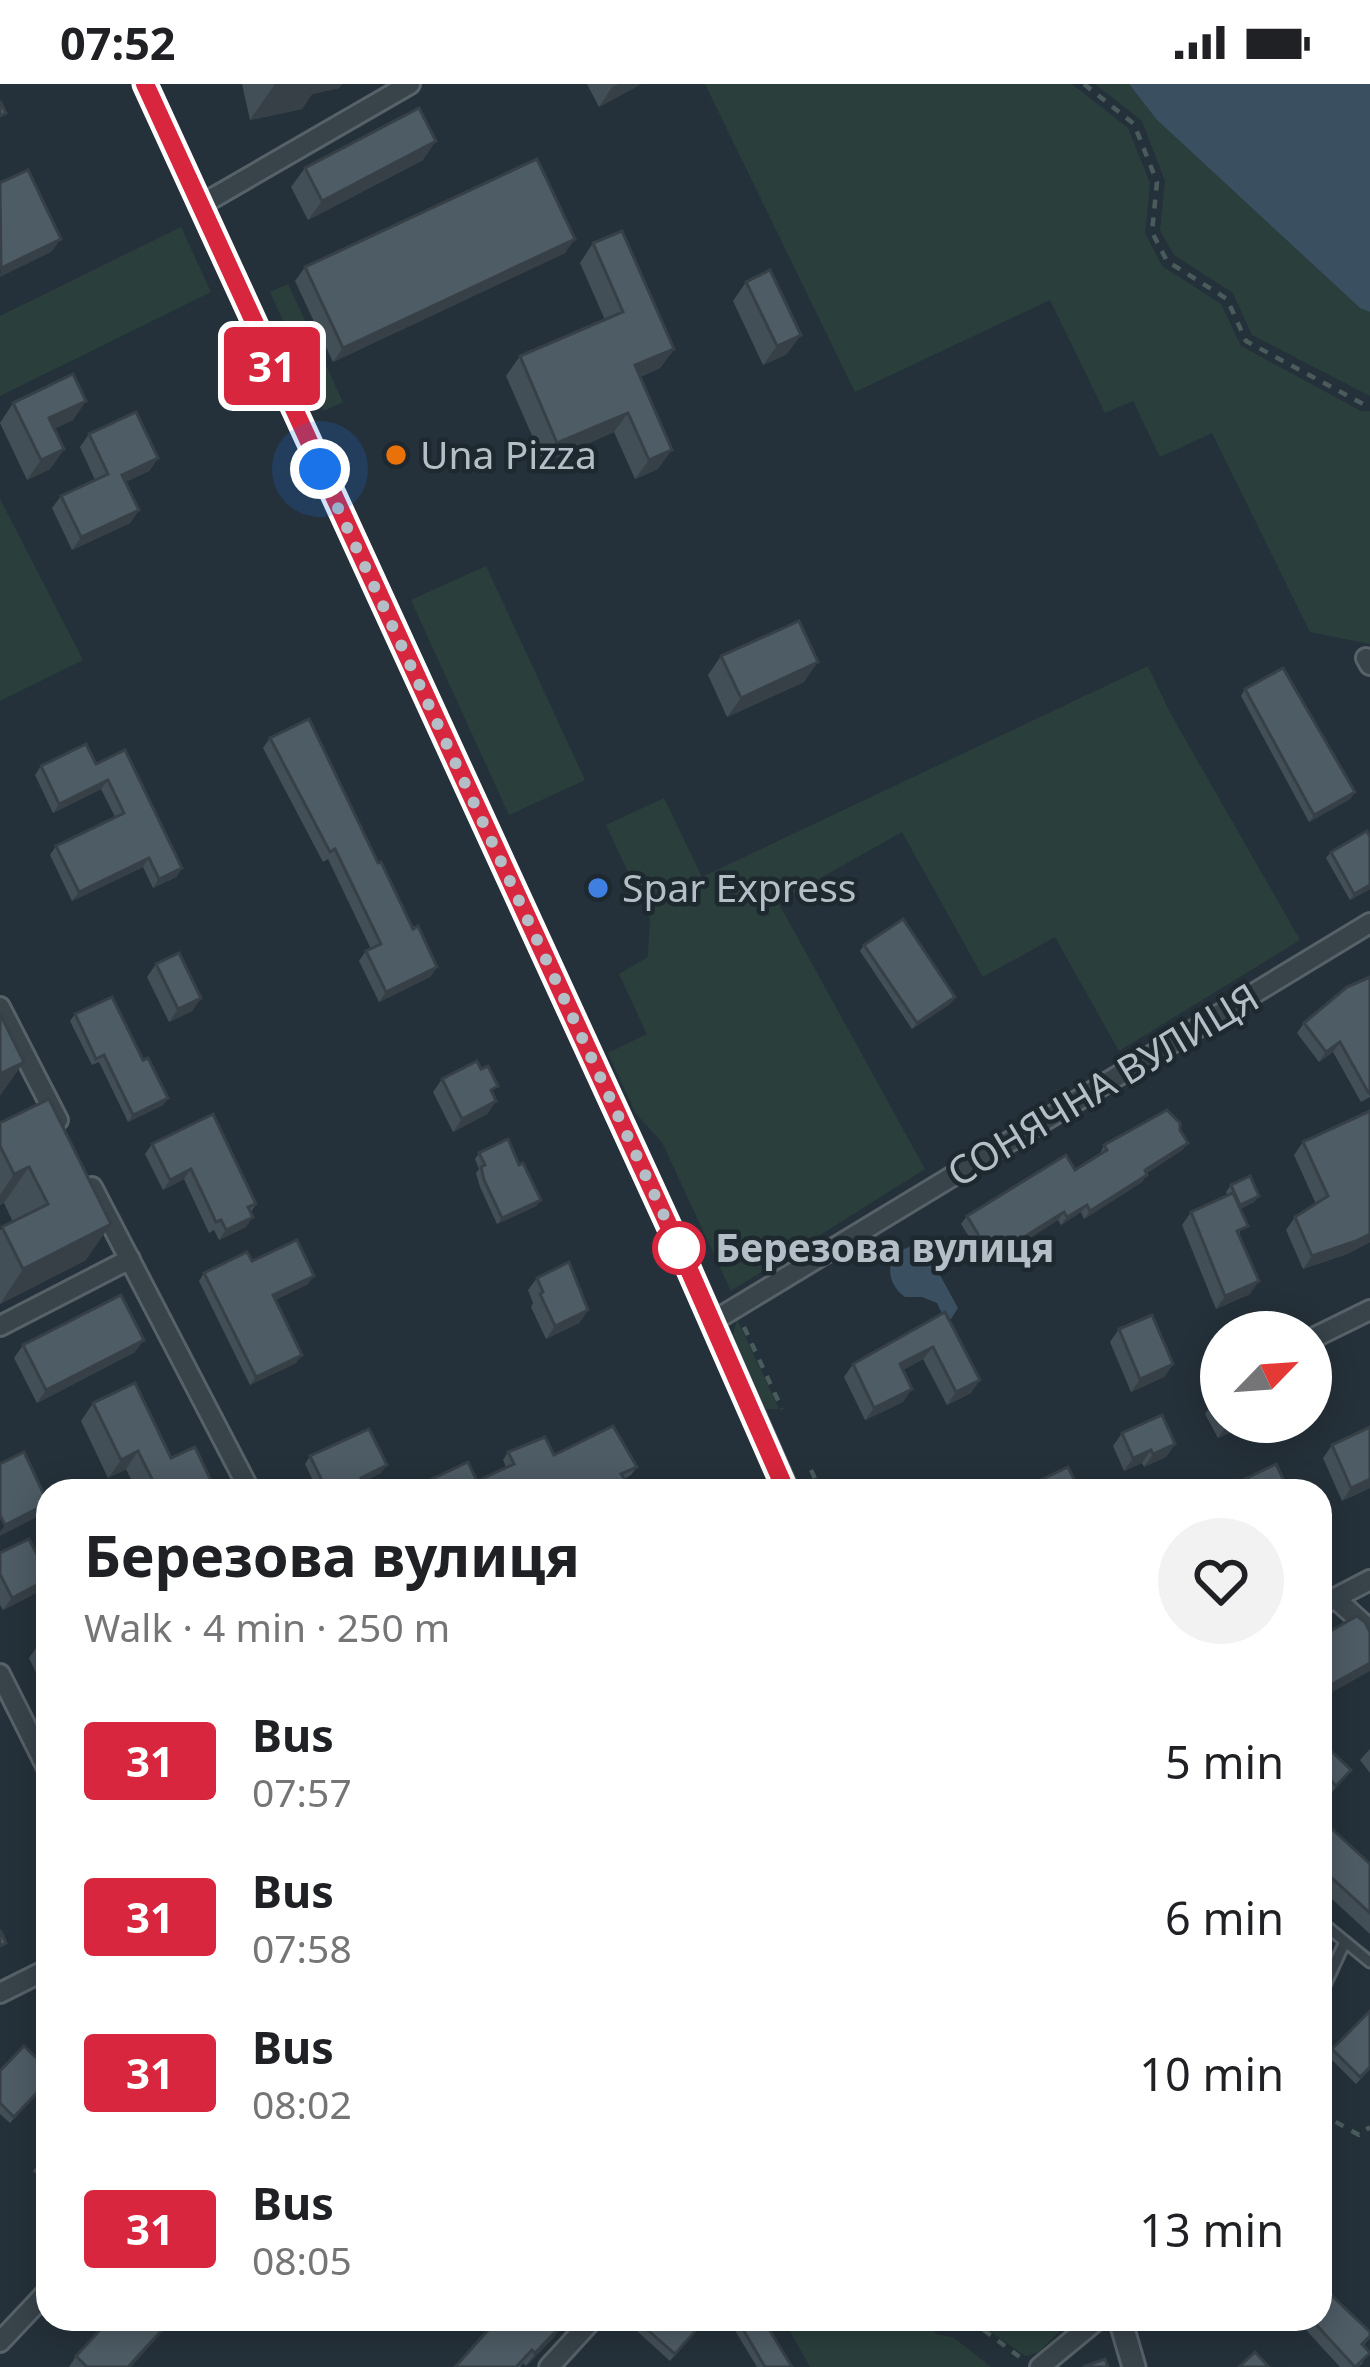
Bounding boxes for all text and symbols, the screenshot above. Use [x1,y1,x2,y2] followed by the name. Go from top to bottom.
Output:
[60,12,176,73] text: 07:52
[218,327,326,405] line badge: 31
[248,337,296,394] text: 31
[420,427,597,480] place label: Una Pizza
[290,439,350,499] your location
[383,442,409,468] marker: Una Pizza
[622,860,857,913] place label: Spar Express
[585,875,611,901] marker: Spar Express
[937,970,1268,1198] street label: СОНЯЧНА ВУЛИЦЯ
[715,1220,1054,1273] place label: Березова вулиця
[654,1223,704,1273] marker: Березова вулиця
[1200,1311,1332,1443] north arrow
[1200,1311,1332,1443] map controls
[84,1516,580,1594] text: Березова вулиця
[1158,1518,1284,1644] button: heart
[84,1600,450,1653] text: Walk · 4 min · 250 m
[252,1704,334,1765] text: Bus
[1165,1731,1284,1792] text: 5 min
[126,1732,174,1789] text: 31
[252,1765,352,1818] text: 07:57
[252,1860,334,1921] text: Bus
[1165,1887,1284,1948] text: 6 min
[126,1888,174,1945] text: 31
[252,1921,352,1974] text: 07:58
[252,2016,334,2077] text: Bus
[1139,2043,1284,2104] text: 10 min
[126,2044,174,2101] text: 31
[252,2077,352,2130] text: 08:02
[252,2172,334,2233] text: Bus
[1139,2199,1284,2260] text: 13 min
[126,2200,174,2257] text: 31
[252,2233,352,2286] text: 08:05

